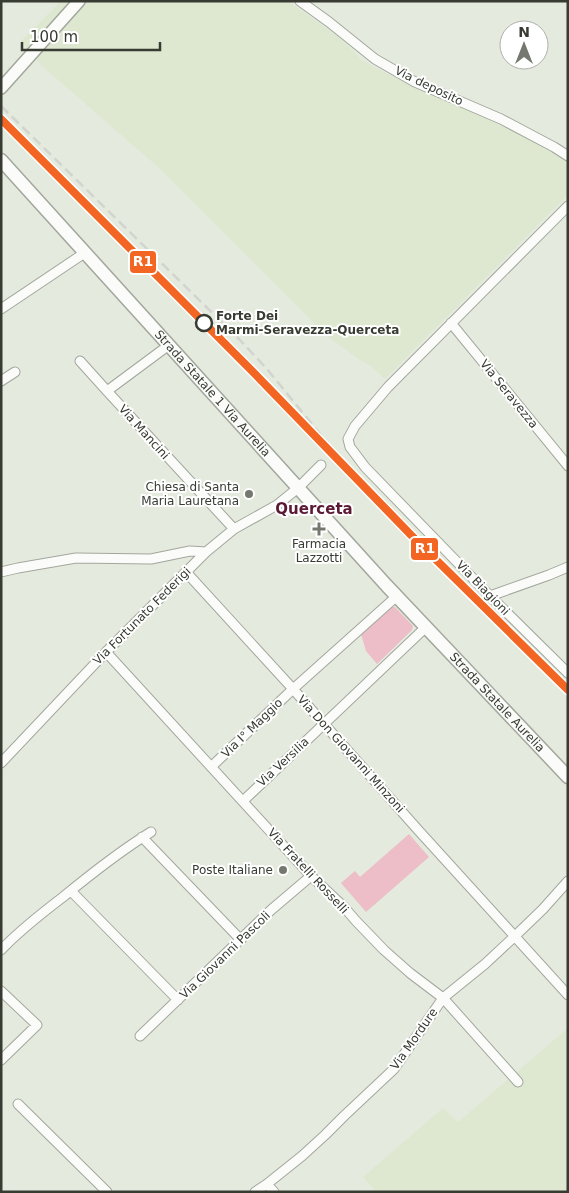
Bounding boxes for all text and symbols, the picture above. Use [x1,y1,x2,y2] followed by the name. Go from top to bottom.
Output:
[22,20,160,52] scale bar
[499,20,549,70] north arrow
[518,24,530,40] text: N
[30,28,78,46] text: 100 m
[393,63,465,109] street label: Via deposito
[129,250,157,274] line badge: R1
[133,253,153,269] text: R1
[216,309,399,337] place label: Forte Dei Marmi-Seravezza-Querceta
[195,314,213,332] marker: Forte Dei Marmi-Seravezza-Querceta
[152,327,273,460] street label: Strada Statale 1 Via Aurelia
[477,357,541,431] street label: Via Seravezza
[116,402,172,462] street label: Via Mancini
[141,480,239,508] place label: Chiesa di Santa Maria Lauretana
[243,488,255,500] marker: Chiesa di Santa Maria Lauretana
[275,500,353,518] district label: Querceta
[313,523,325,535] marker: Farmacia Lazzotti
[292,537,346,565] place label: Farmacia Lazzotti
[410,537,439,561] line badge: R1
[415,540,435,556] text: R1
[453,558,513,618] street label: Via Biagioni
[90,564,194,668] street label: Via Fortunato Federigi
[447,650,548,755] street label: Strada Statale Aurelia
[295,692,407,816] street label: Via Don Giovanni Minzoni
[219,695,285,761] street label: Via I° Maggio
[254,734,312,790] street label: Via Versilia
[265,825,351,917] street label: Via Fratelli Rosselli
[192,863,273,877] place label: Poste Italiane
[277,864,289,876] marker: Poste Italiane
[177,908,273,1002] street label: Via Giovanni Pascoli
[388,1005,440,1073] street label: Via Mordure

